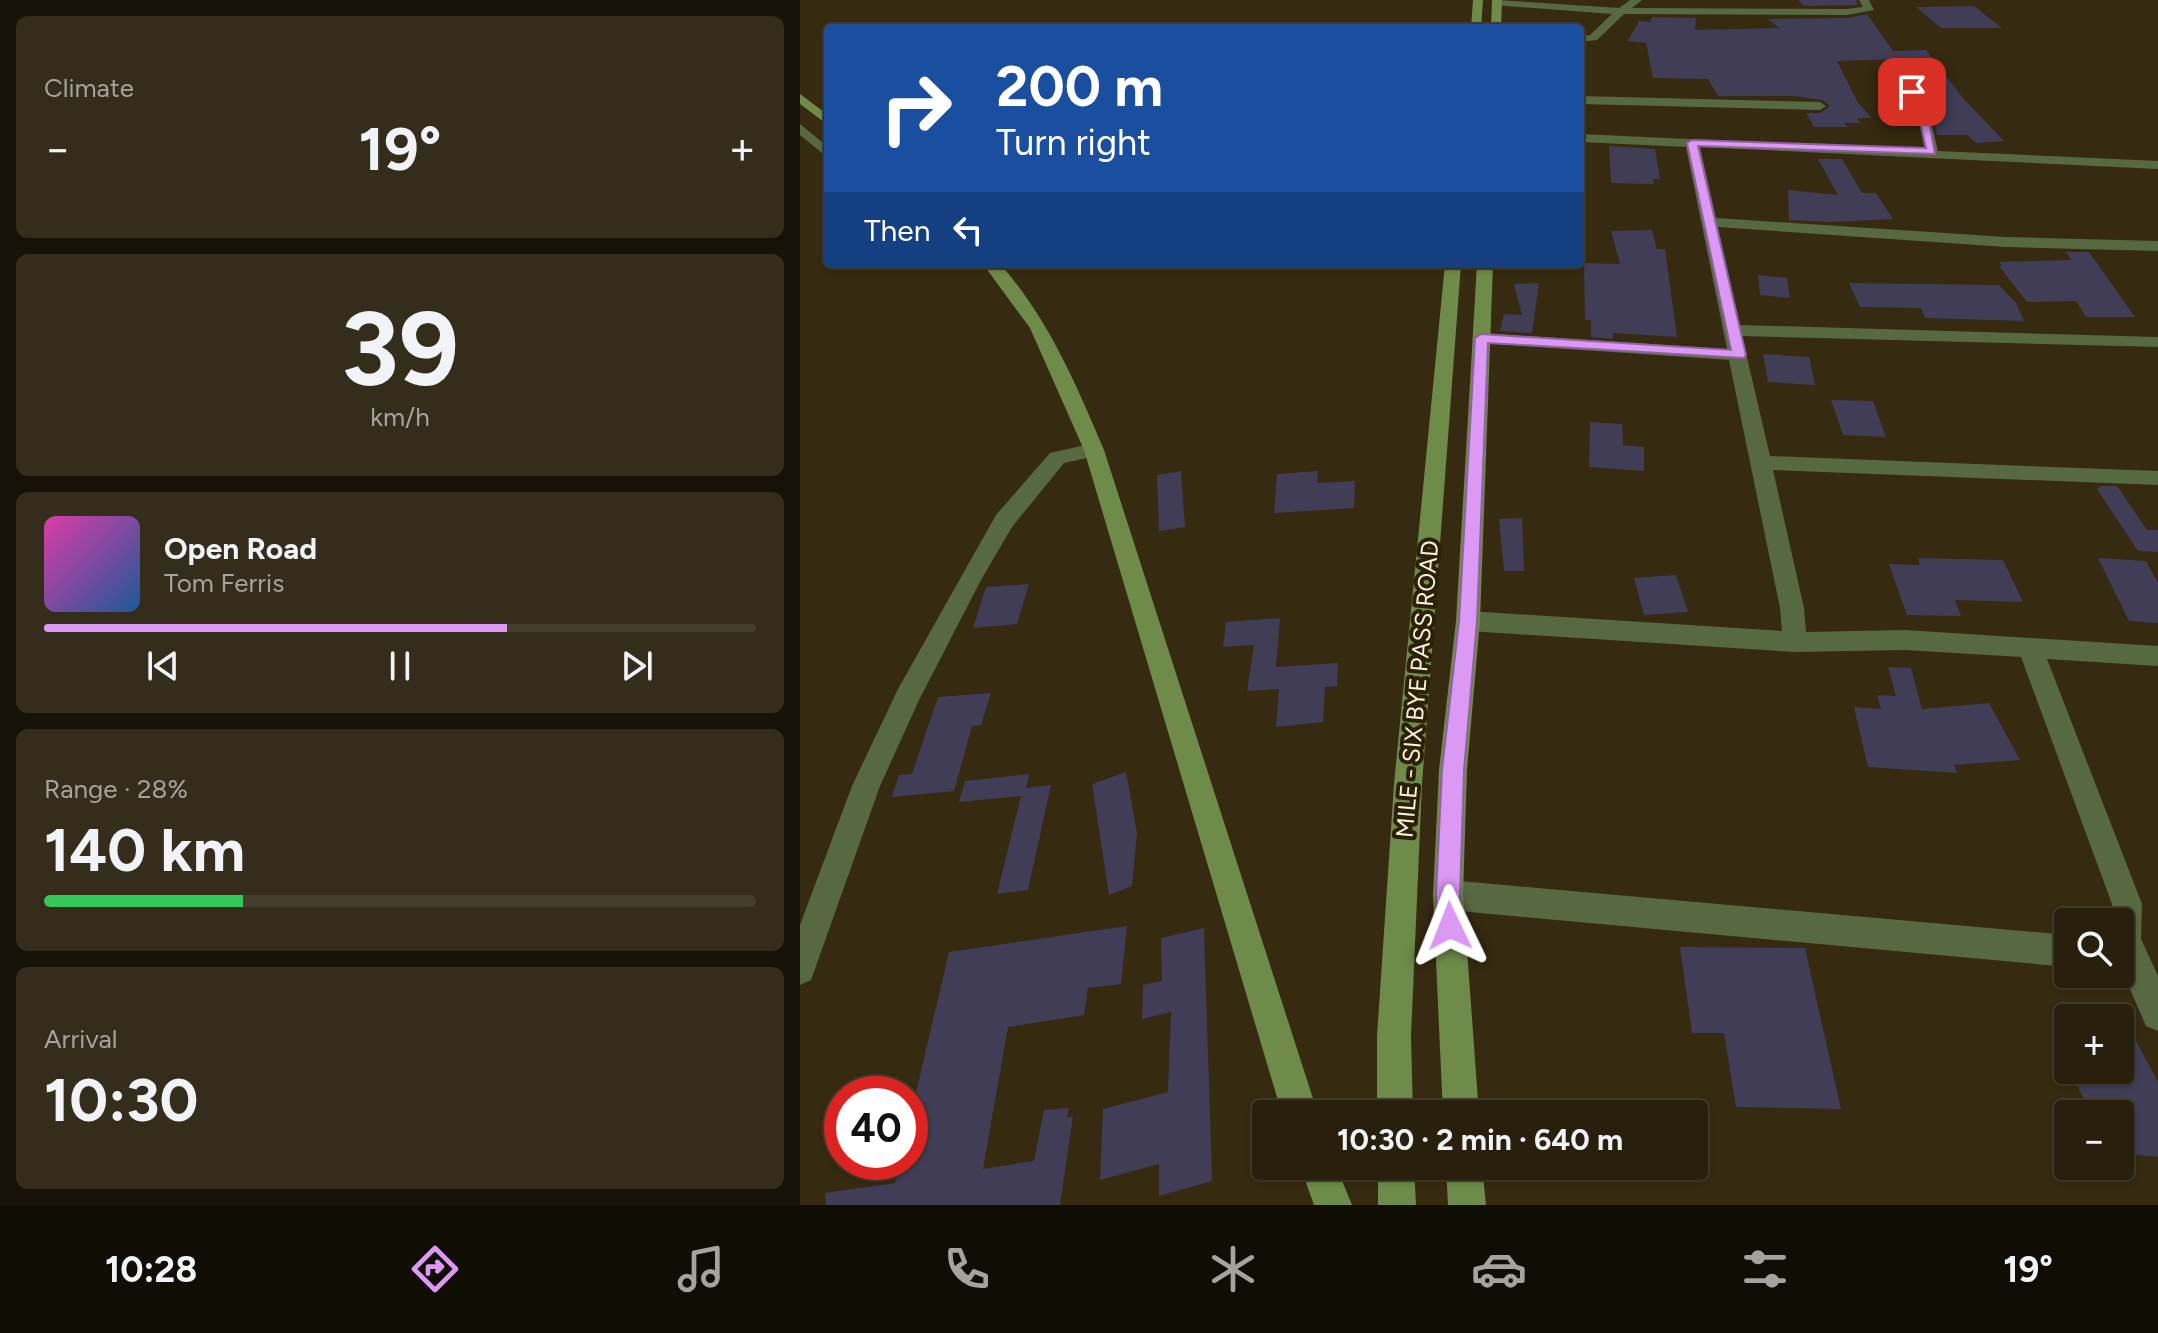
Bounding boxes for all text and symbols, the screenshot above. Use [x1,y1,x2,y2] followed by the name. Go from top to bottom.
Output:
[996,53,1163,120] text: 200 m
[864,56,968,160] icon: right
[1878,58,1946,126] pin
[1890,70,1934,114] icon: arrive
[44,72,134,104] text: Climate
[359,113,441,185] text: 19°
[996,121,1151,164] text: Turn right
[44,122,71,175] text: −
[729,122,756,175] text: +
[946,208,990,252] icon: left
[864,212,930,249] text: Then
[341,286,459,411] text: 39
[370,401,430,433] text: km/h
[164,530,317,567] text: Open Road
[1390,539,1444,839] street label: MILE - SIX BYE PASS ROAD
[164,567,284,599] text: Tom Ferris
[141,644,185,688] icon: previous
[378,644,422,688] icon: pause
[615,644,659,688] icon: next
[44,773,188,805] text: Range · 28%
[44,814,245,886] text: 140 km
[1408,884,1492,968] position arrow
[2054,908,2134,1180] map controls
[2054,908,2134,988] button: search
[2054,1004,2134,1084] button: +
[44,1023,117,1055] text: Arrival
[44,1064,199,1136] text: 10:30
[824,1076,928,1180] speed limit sign: 40
[2054,1100,2134,1180] button: −
[1337,1121,1623,1158] text: 10:30 · 2 min · 640 m
[407,1241,463,1297] icon: directions
[673,1241,729,1297] icon: music
[939,1241,995,1297] icon: phone
[1205,1241,1261,1297] icon: climate
[1471,1241,1527,1297] icon: car
[1737,1241,1793,1297] icon: filters
[105,1248,197,1291] text: 10:28
[2003,1248,2053,1291] text: 19°

